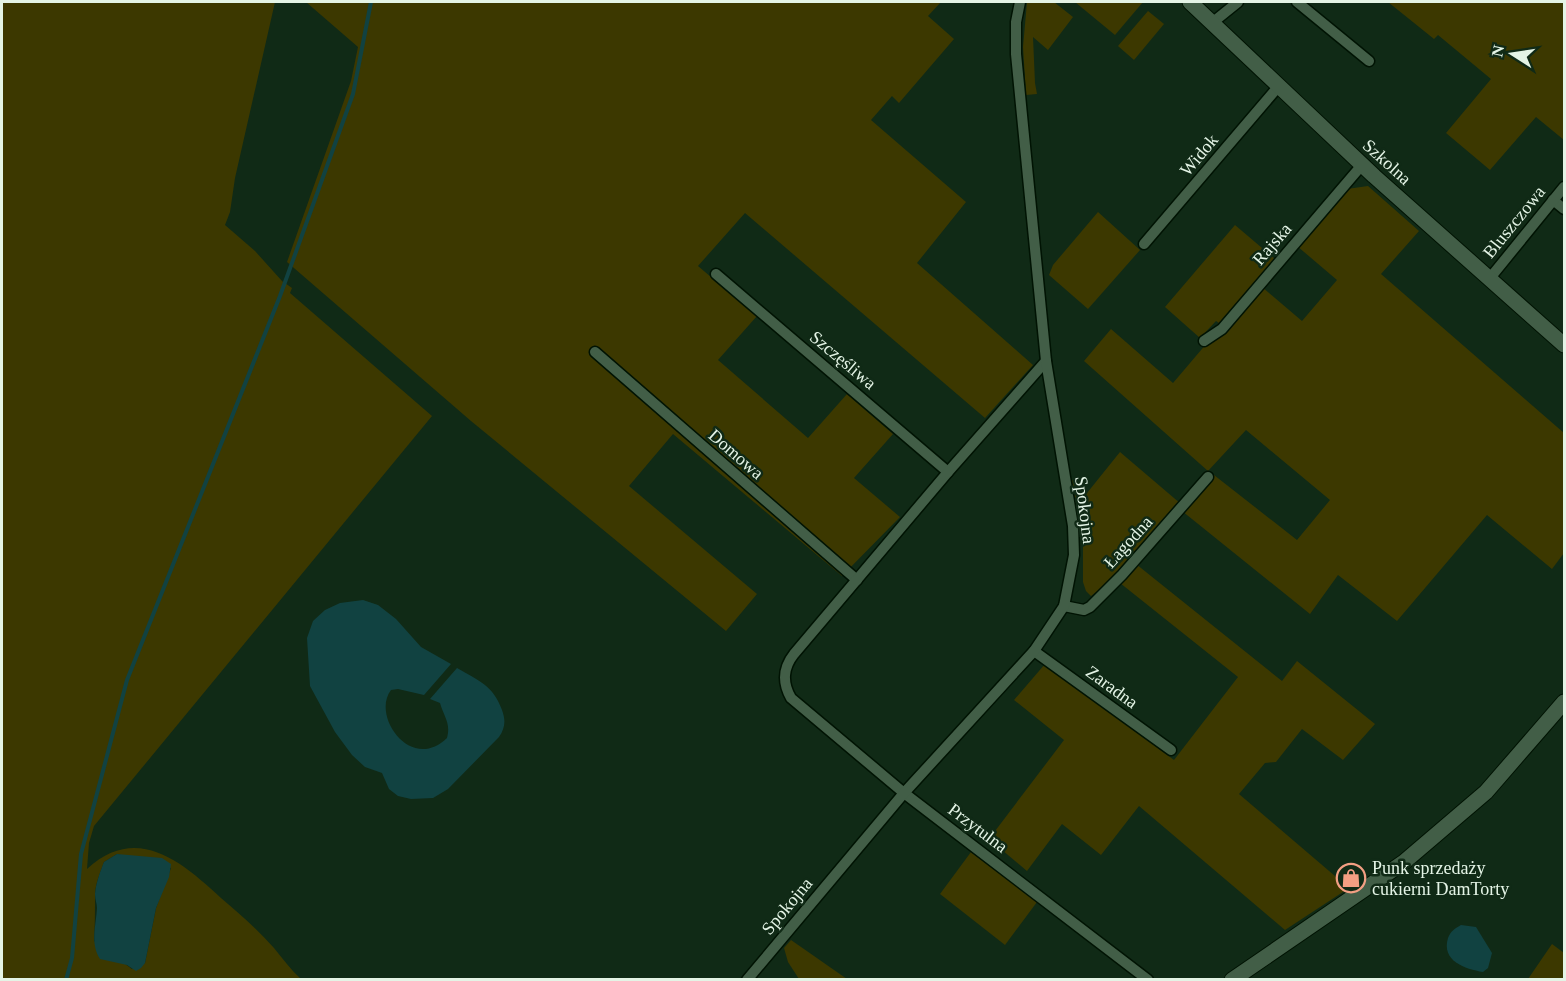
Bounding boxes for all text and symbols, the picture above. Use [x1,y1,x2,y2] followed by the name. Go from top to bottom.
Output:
[1482,24,1542,84] north arrow
[1488,43,1507,58] text: N
[1176,130,1222,180] street label: Widok
[1359,135,1415,189] street label: Szkolna
[1479,182,1549,262] street label: Bluszczowa
[1248,219,1296,269] street label: Rajska
[806,327,880,393] street label: Szczęśliwa
[705,425,767,483] street label: Domowa
[1071,475,1099,545] street label: Spokojna
[1099,512,1157,572] street label: Łagodna
[1082,662,1142,712] street label: Zaradna
[944,799,1012,857] street label: Przytulna
[1372,858,1509,899] place label: Punk sprzedaży cukierni DamTorty
[1335,862,1367,894] shop icon: Punk sprzedaży cukierni DamTorty
[757,874,817,938] street label: Spokojna

